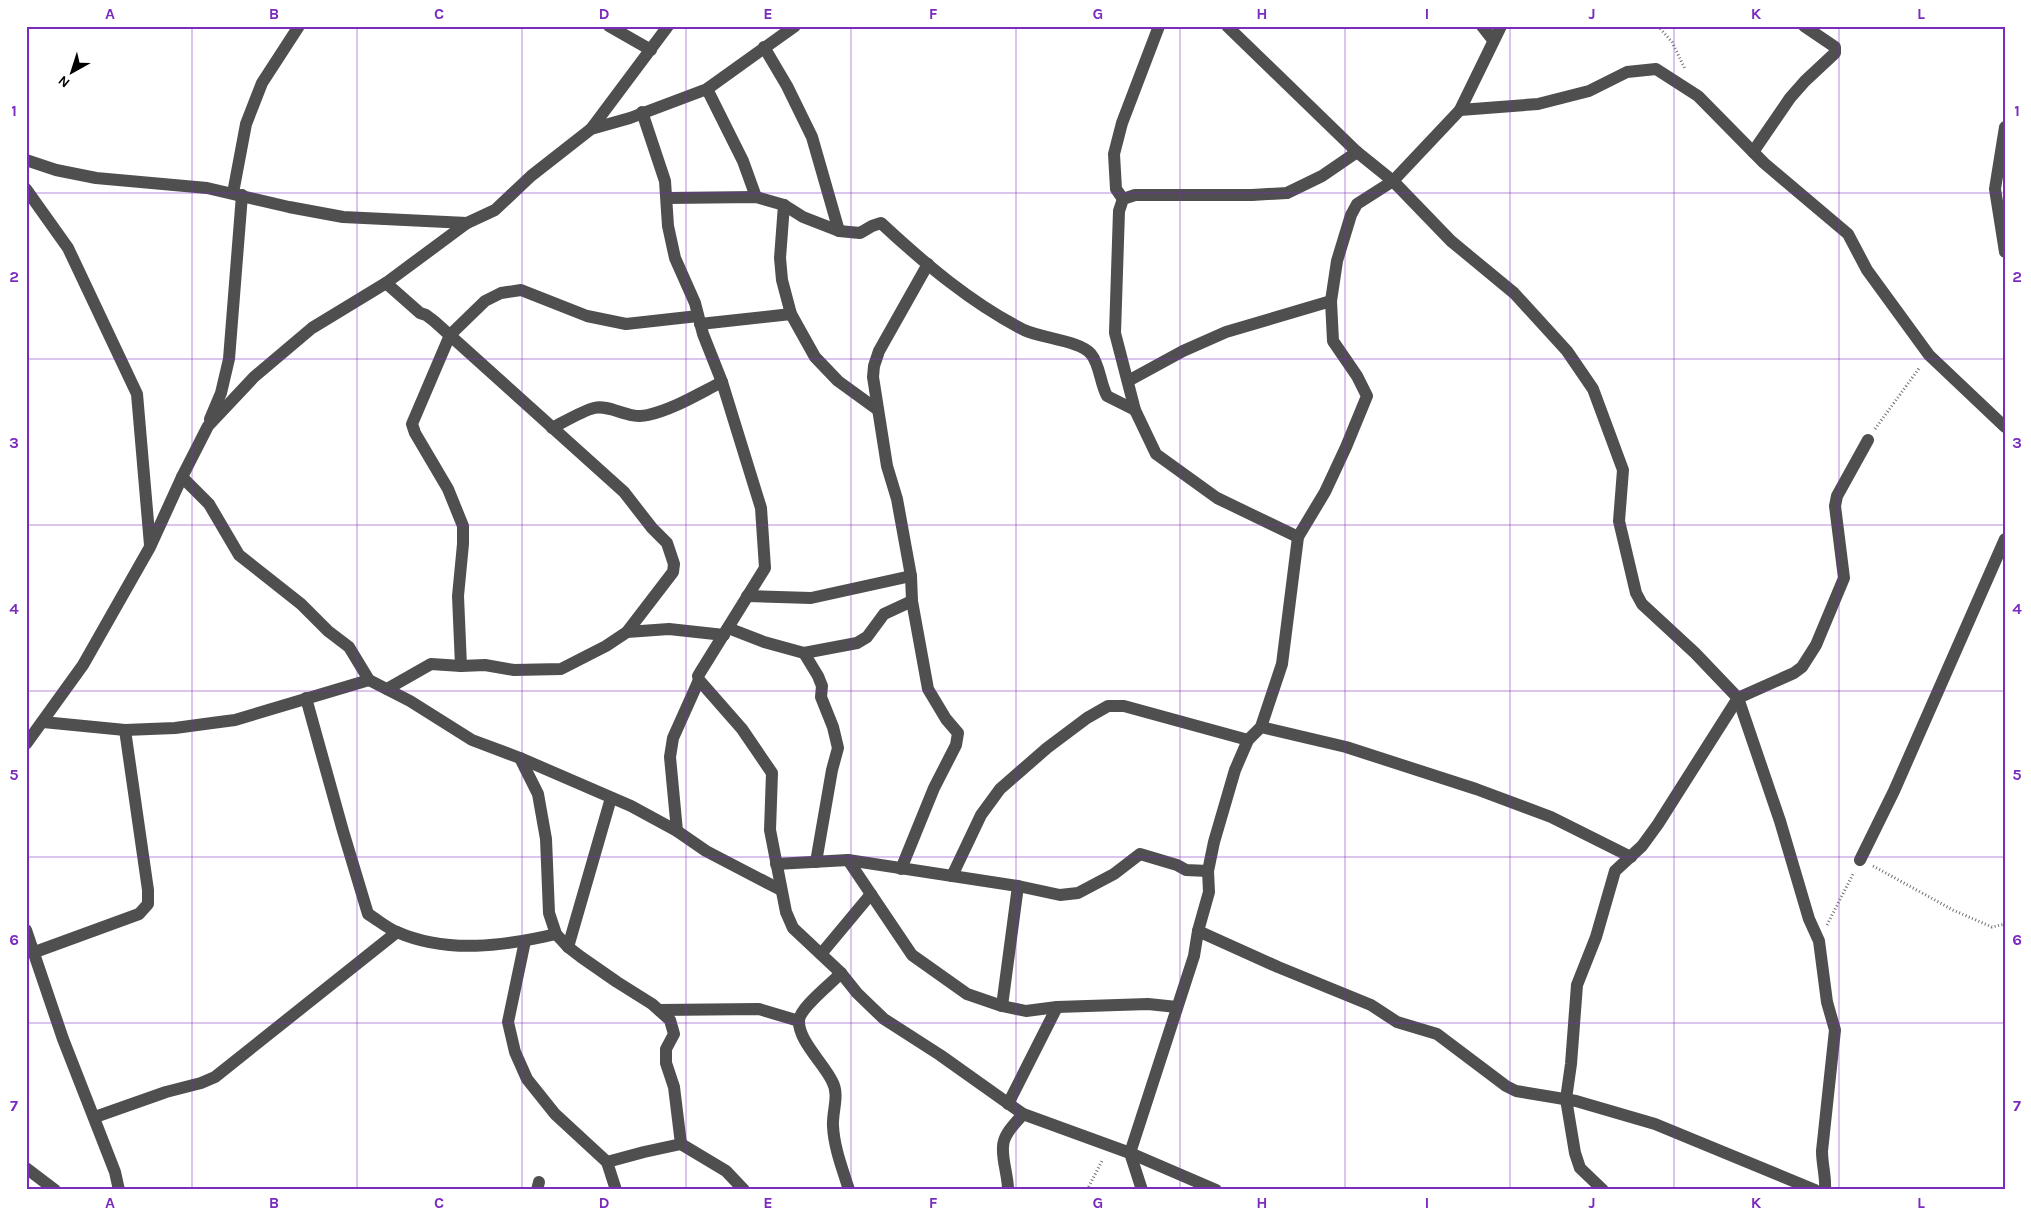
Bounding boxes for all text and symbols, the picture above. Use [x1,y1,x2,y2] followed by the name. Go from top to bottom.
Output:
[105,4,115,23] text: A
[269,4,279,23] text: B
[434,4,444,23] text: C
[599,4,610,23] text: D
[763,4,773,23] text: E
[929,4,938,23] text: F
[1093,4,1103,23] text: G
[1256,4,1268,23] text: H
[1425,4,1429,23] text: I
[1588,4,1596,23] text: J
[1751,4,1762,23] text: K
[1917,4,1925,23] text: L
[48,48,98,98] north arrow
[55,72,73,91] text: N
[11,101,17,120] text: 1
[2014,101,2020,120] text: 1
[9,267,19,286] text: 2
[2012,267,2022,286] text: 2
[9,433,19,452] text: 3
[2012,433,2022,452] text: 3
[9,599,19,618] text: 4
[2012,599,2022,618] text: 4
[9,765,19,784] text: 5
[2012,765,2022,784] text: 5
[9,930,19,949] text: 6
[2012,930,2022,949] text: 6
[10,1096,18,1115] text: 7
[2013,1096,2021,1115] text: 7
[105,1193,115,1212] text: A
[269,1193,279,1212] text: B
[434,1193,444,1212] text: C
[599,1193,610,1212] text: D
[763,1193,773,1212] text: E
[929,1193,938,1212] text: F
[1093,1193,1103,1212] text: G
[1256,1193,1268,1212] text: H
[1425,1193,1429,1212] text: I
[1588,1193,1596,1212] text: J
[1751,1193,1762,1212] text: K
[1917,1193,1925,1212] text: L

